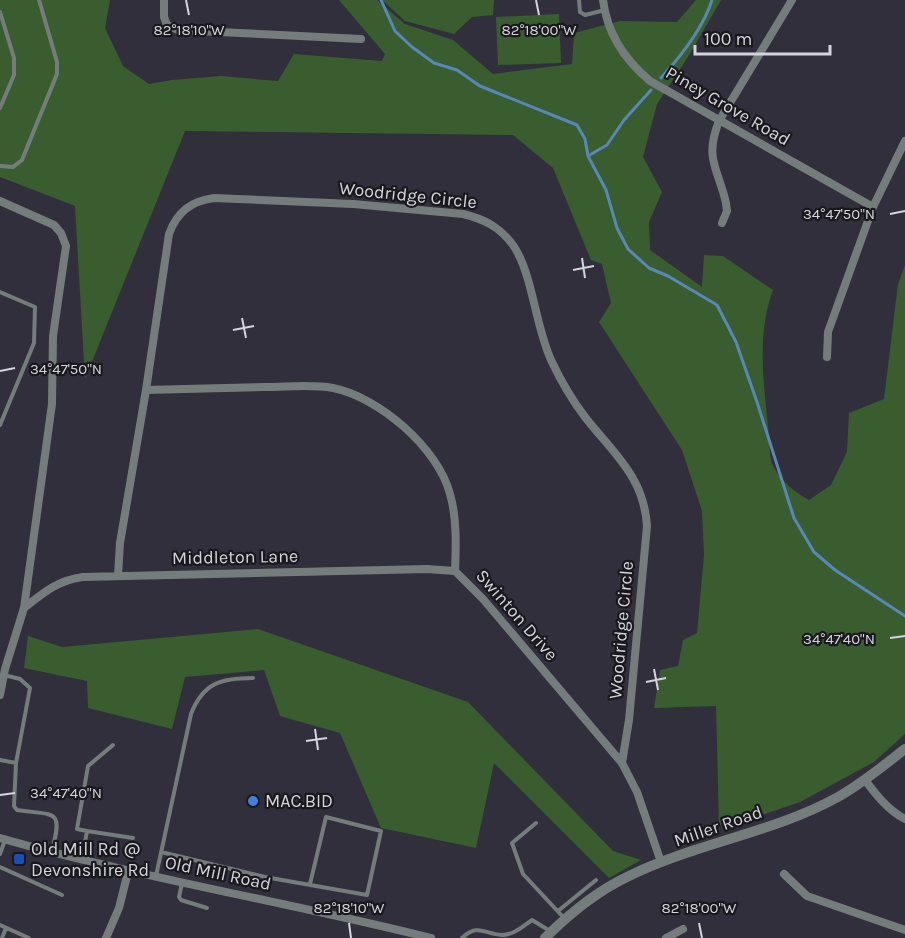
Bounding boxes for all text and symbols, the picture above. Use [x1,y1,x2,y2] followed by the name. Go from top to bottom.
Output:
[695,18,830,56] scale bar
[153,21,225,39] text: 82°18'10"W
[501,21,577,39] text: 82°18'00"W
[704,28,752,50] text: 100 m
[662,61,794,151] street label: Piney Grove Road
[338,177,478,213] street label: Woodridge Circle
[803,205,875,223] text: 34°47'50"N
[30,360,102,378] text: 34°47'50"N
[172,545,298,569] street label: Middleton Lane
[604,560,638,700] street label: Woodridge Circle
[471,565,563,665] street label: Swinton Drive
[803,630,875,648] text: 34°47'40"N
[30,784,102,802] text: 34°47'40"N
[265,790,333,812] place label: MAC.BID
[246,794,260,808] marker: MAC.BID
[671,801,765,851] street label: Miller Road
[31,838,149,881] place label: Old Mill Rd @ Devonshire Rd
[163,851,273,895] street label: Old Mill Road
[12,852,26,866] marker: Old Mill Rd @ Devonshire Rd
[313,899,385,917] text: 82°18'10"W
[661,899,737,917] text: 82°18'00"W

